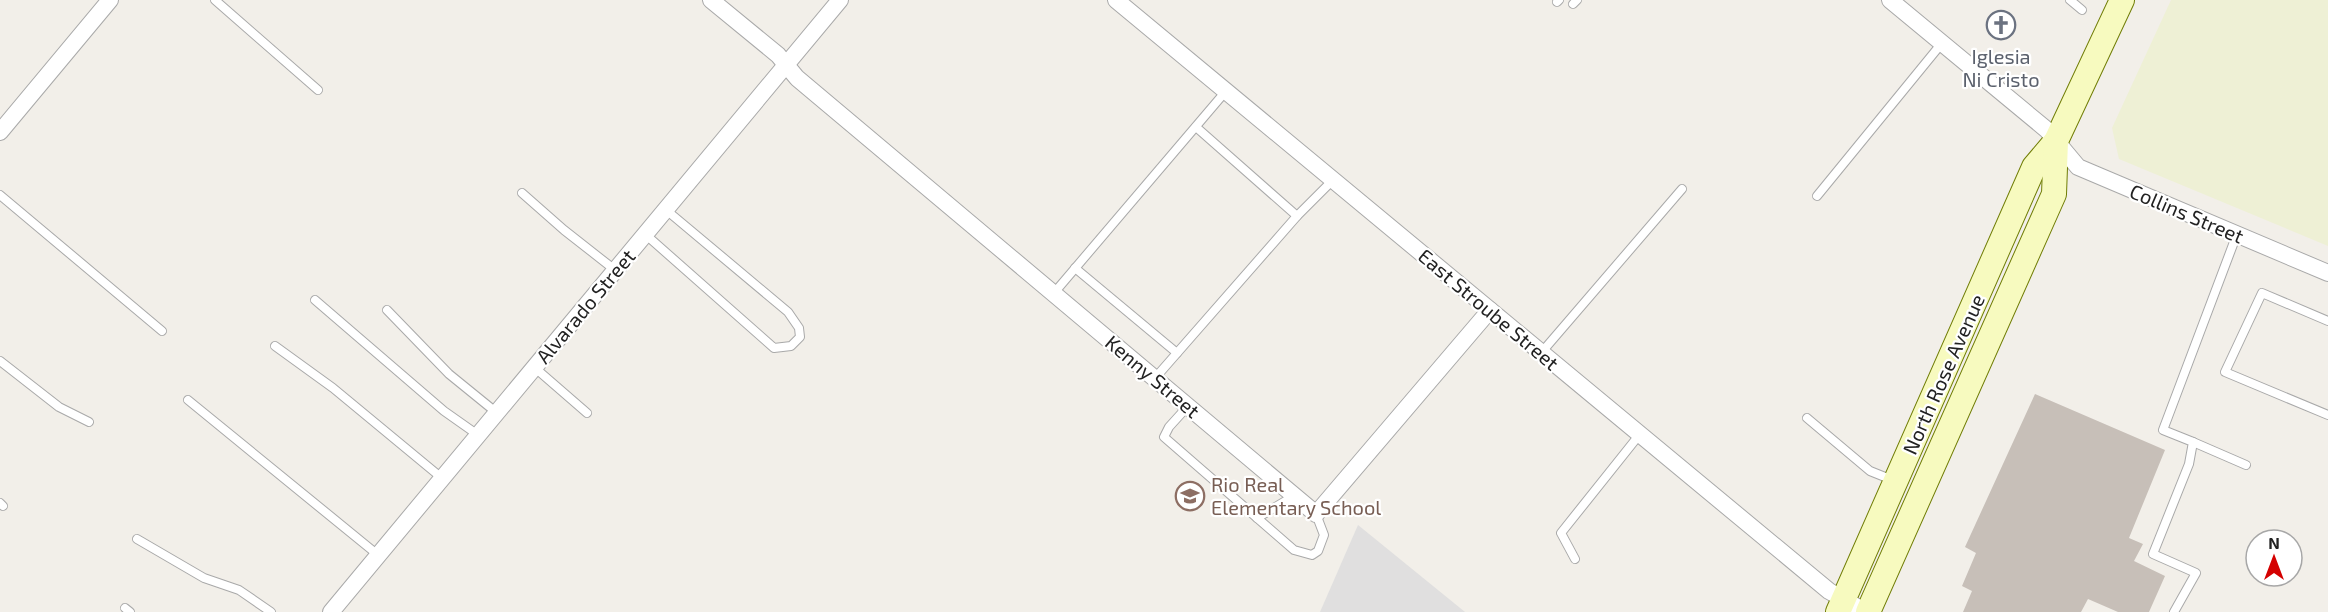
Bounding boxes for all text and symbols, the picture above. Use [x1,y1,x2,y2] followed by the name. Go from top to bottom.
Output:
[1985,9,2017,41] church icon: Iglesia Ni Cristo
[1962,44,2040,91] place label: Iglesia Ni Cristo
[2126,178,2248,248] street label: Collins Street
[1414,243,1564,375] street label: East Stroube Street
[530,244,640,368] street label: Alvarado Street
[1897,290,1989,458] street label: North Rose Avenue
[1101,330,1205,423] street label: Kenny Street
[1211,472,1381,519] place label: Rio Real Elementary School
[1174,480,1206,512] school or university icon: Rio Real Elementary School
[2244,528,2304,588] north arrow
[2268,533,2280,552] text: N

